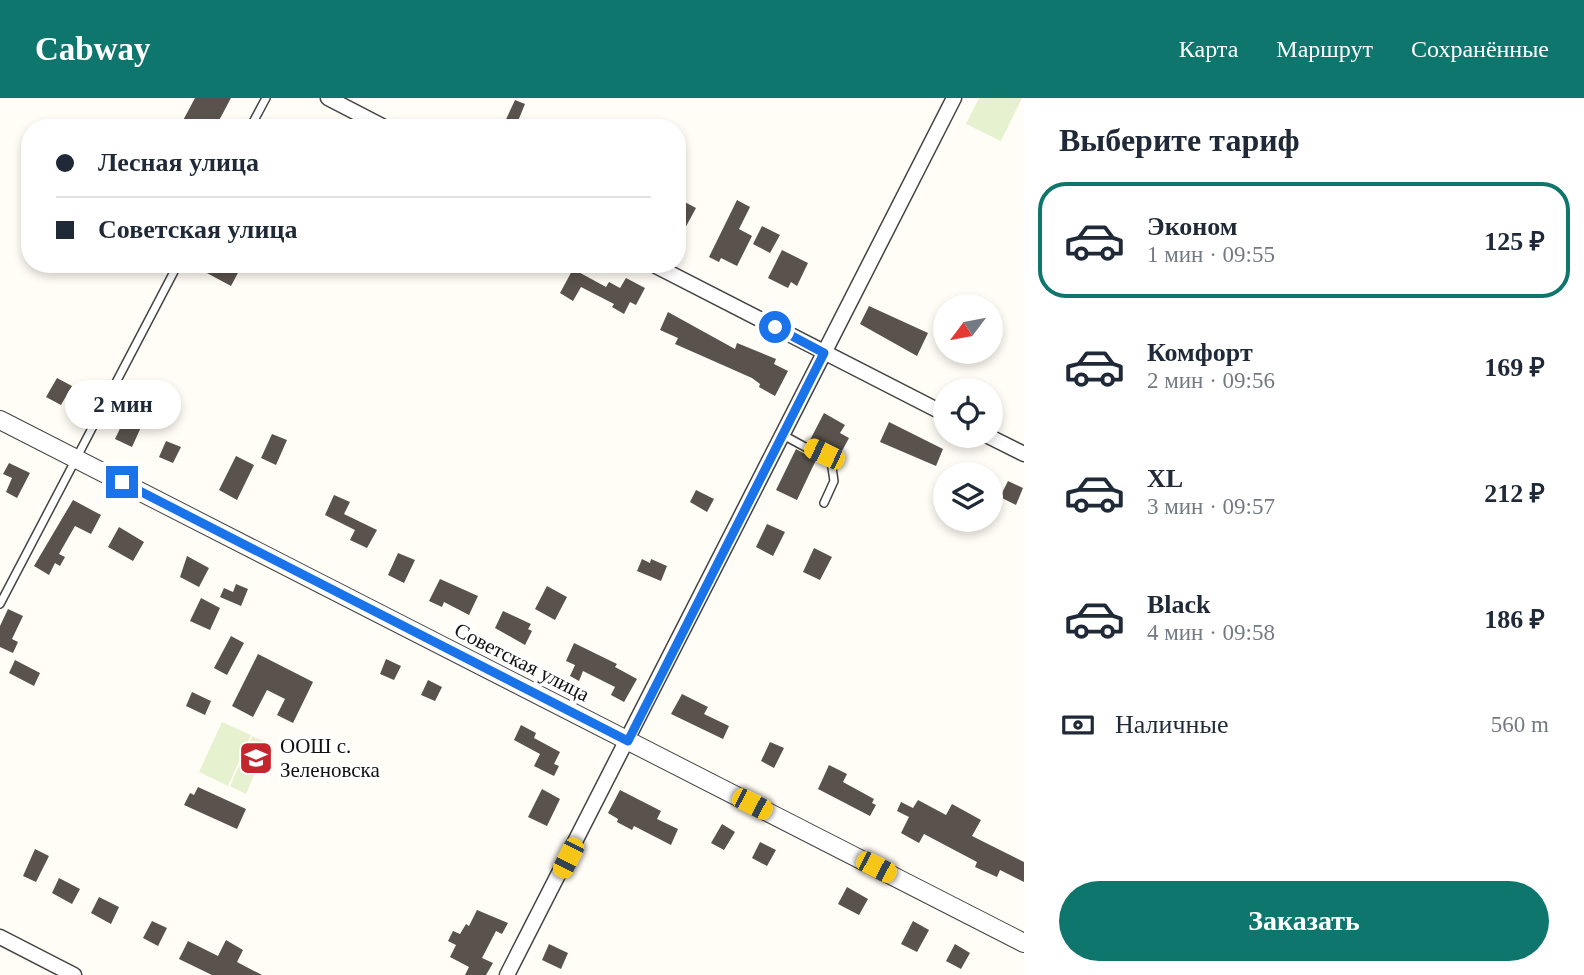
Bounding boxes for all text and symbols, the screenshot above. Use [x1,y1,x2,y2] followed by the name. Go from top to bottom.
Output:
[35,31,151,67] text: Cabway
[1179,36,1238,62] text: Карта
[1276,36,1373,62] text: Маршрут
[1411,36,1549,62] text: Сохранённые
[1059,122,1300,158] text: Выберите тариф
[98,148,259,177] text: Лесная улица
[1063,209,1126,272] icon: car
[1147,212,1237,241] text: Эконом
[98,215,297,244] text: Советская улица
[1484,227,1545,256] text: 125 ₽
[1147,242,1275,267] text: 1 мин · 09:55
[933,294,1003,364] north arrow
[933,294,1003,532] map controls
[759,311,791,343] route start
[1063,335,1126,398] icon: car
[1147,338,1253,367] text: Комфорт
[1484,353,1545,382] text: 169 ₽
[1147,368,1275,393] text: 2 мин · 09:56
[933,378,1003,448] button: locate
[64,380,180,430] callout: 2 мин
[93,392,153,417] text: 2 мин
[801,436,848,472] car
[1063,461,1126,524] icon: car
[933,462,1003,532] button: layers
[1147,464,1183,493] text: XL
[106,466,138,498] route end
[1484,479,1545,508] text: 212 ₽
[1147,494,1275,519] text: 3 мин · 09:57
[1063,587,1126,650] icon: car
[1147,590,1211,619] text: Black
[1484,605,1545,634] text: 186 ₽
[450,618,594,707] street label: Советская улица
[1147,620,1275,645] text: 4 мин · 09:58
[1059,706,1097,744] icon: cash
[1115,710,1228,739] text: Наличные
[1491,712,1549,737] text: 560 m
[280,734,380,782] place label: ООШ с. Зеленовска
[237,739,275,777] school or university icon: ООШ с. Зеленовска
[729,785,776,823] car
[550,835,587,881] car
[853,848,900,886] car
[1059,881,1549,961] button: Заказать

